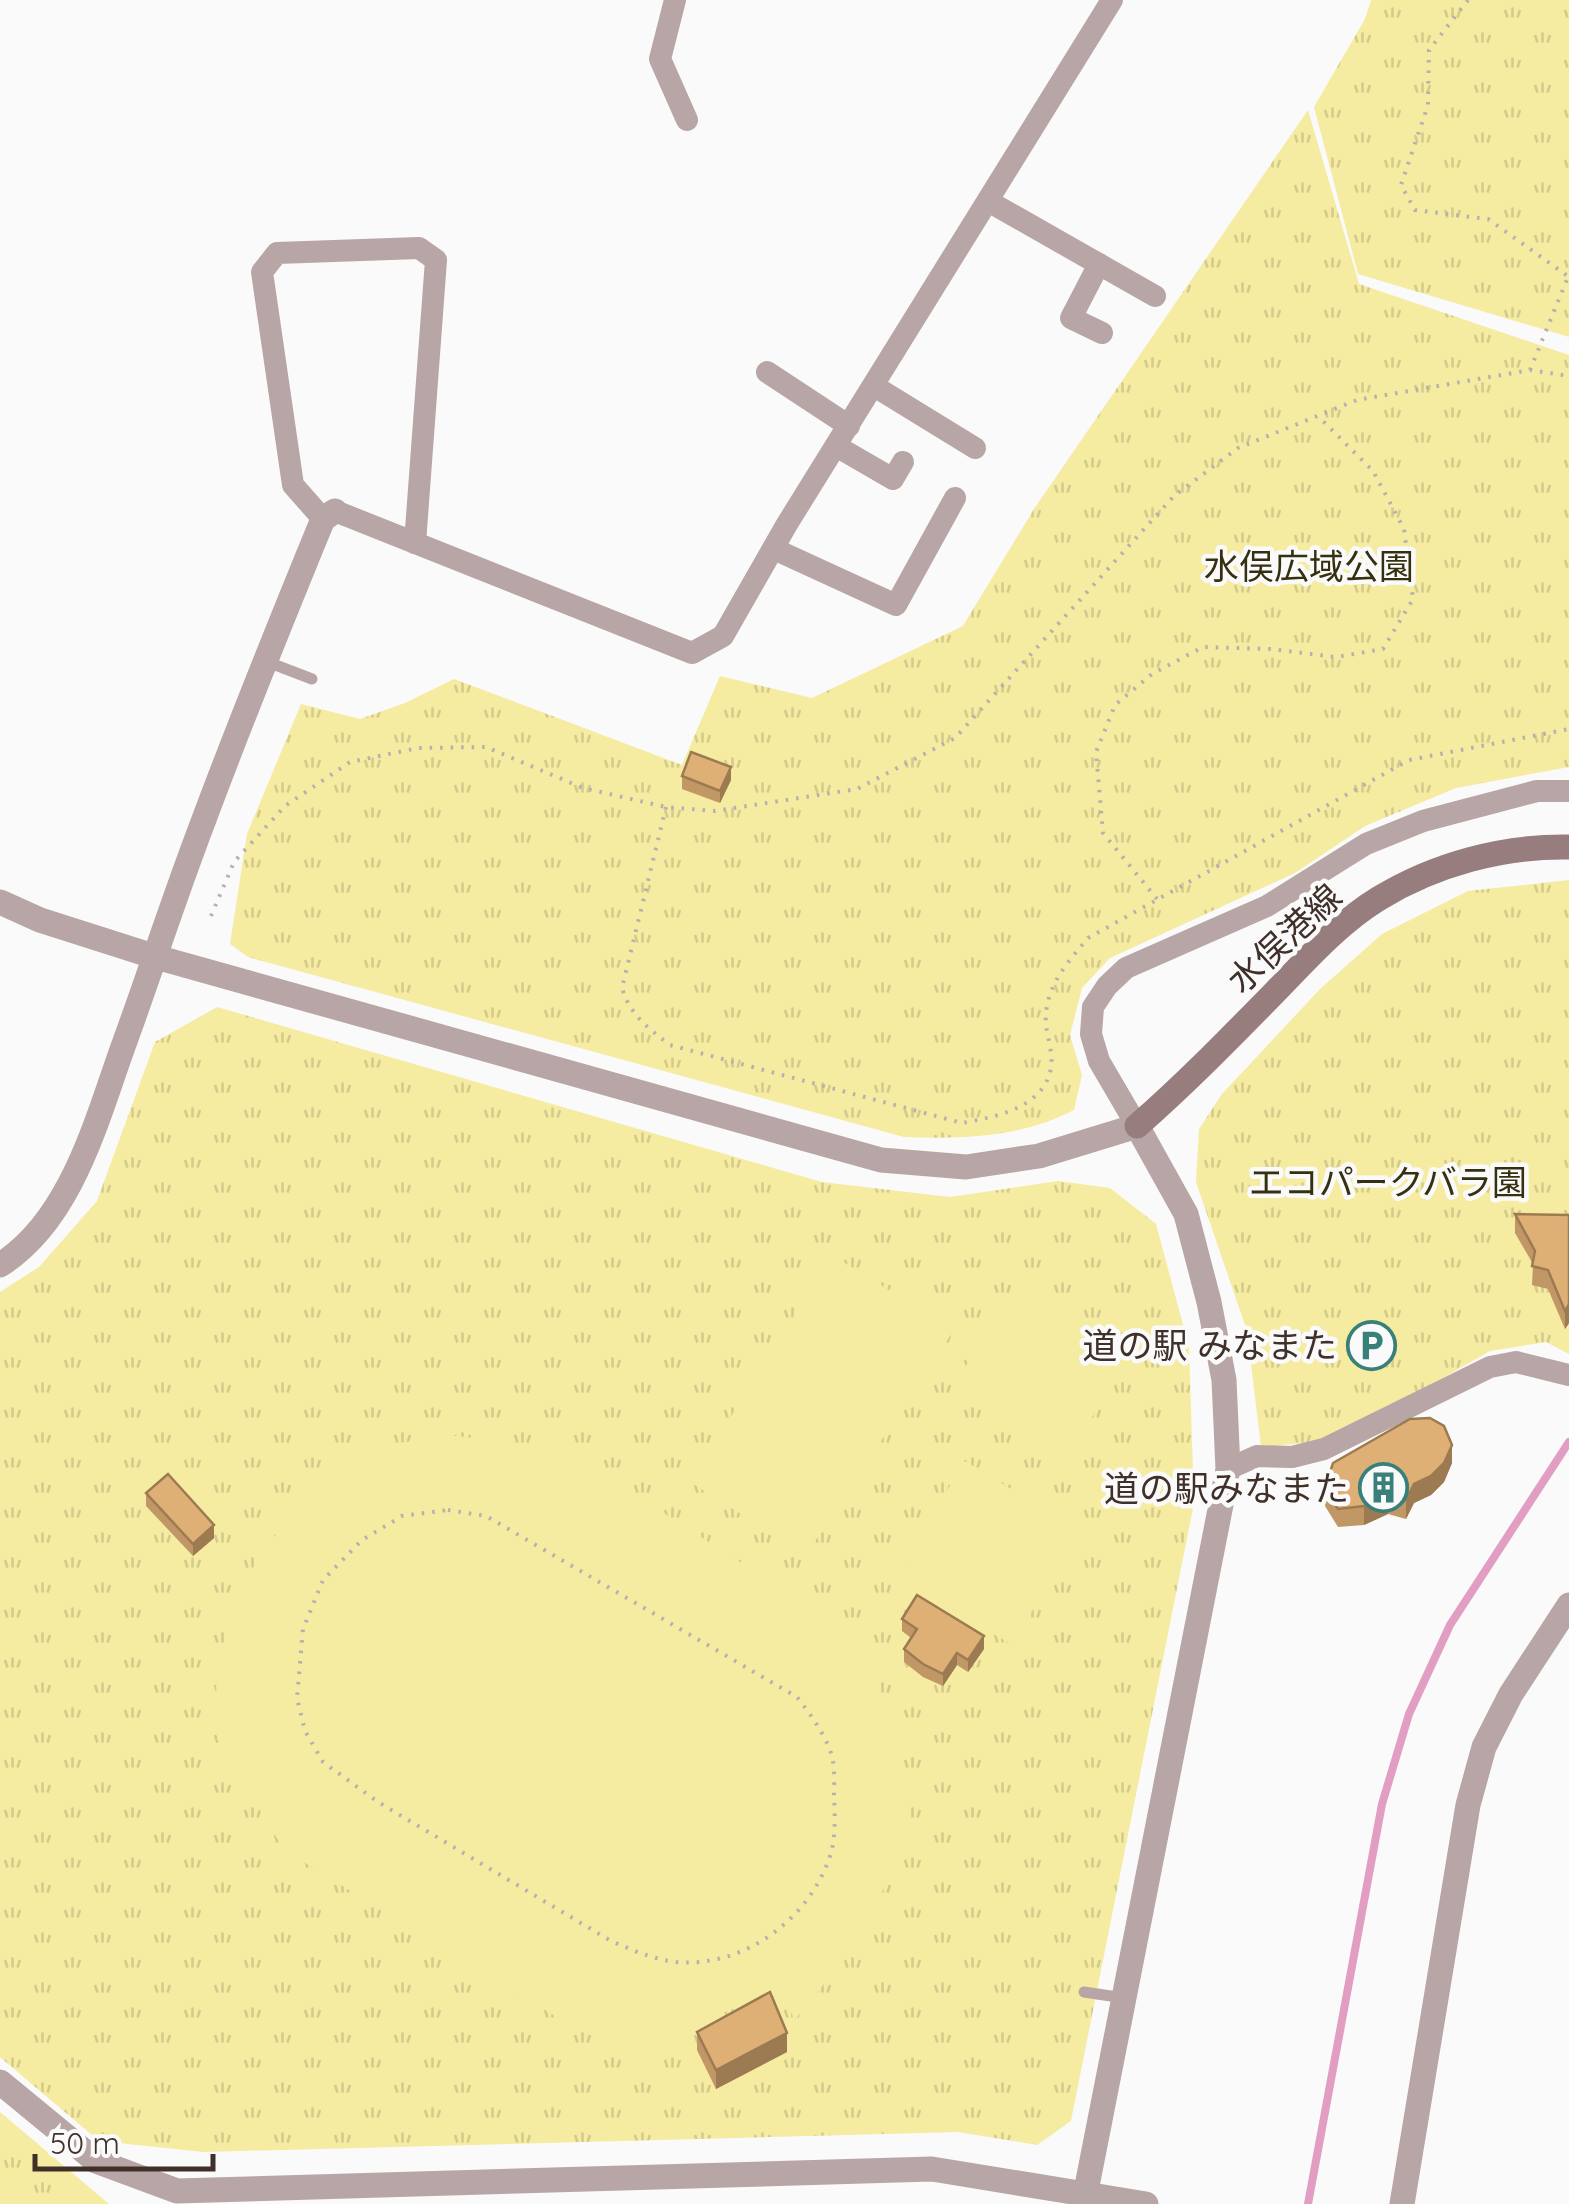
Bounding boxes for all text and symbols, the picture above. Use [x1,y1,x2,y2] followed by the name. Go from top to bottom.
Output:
[1204,544,1414,588] park label: 水俣広域公園
[1218,874,1350,1002] street label: 水俣港線
[1249,1160,1527,1204] park label: エコパークバラ園
[1346,1319,1398,1371] parking icon: 道の駅 みなまた
[1082,1323,1337,1367] place label: 道の駅 みなまた
[1358,1462,1410,1514] building icon: 道の駅みなまた
[1104,1466,1349,1510] place label: 道の駅みなまた
[35,2109,212,2171] scale bar
[50,2124,120,2162] text: 50 m

